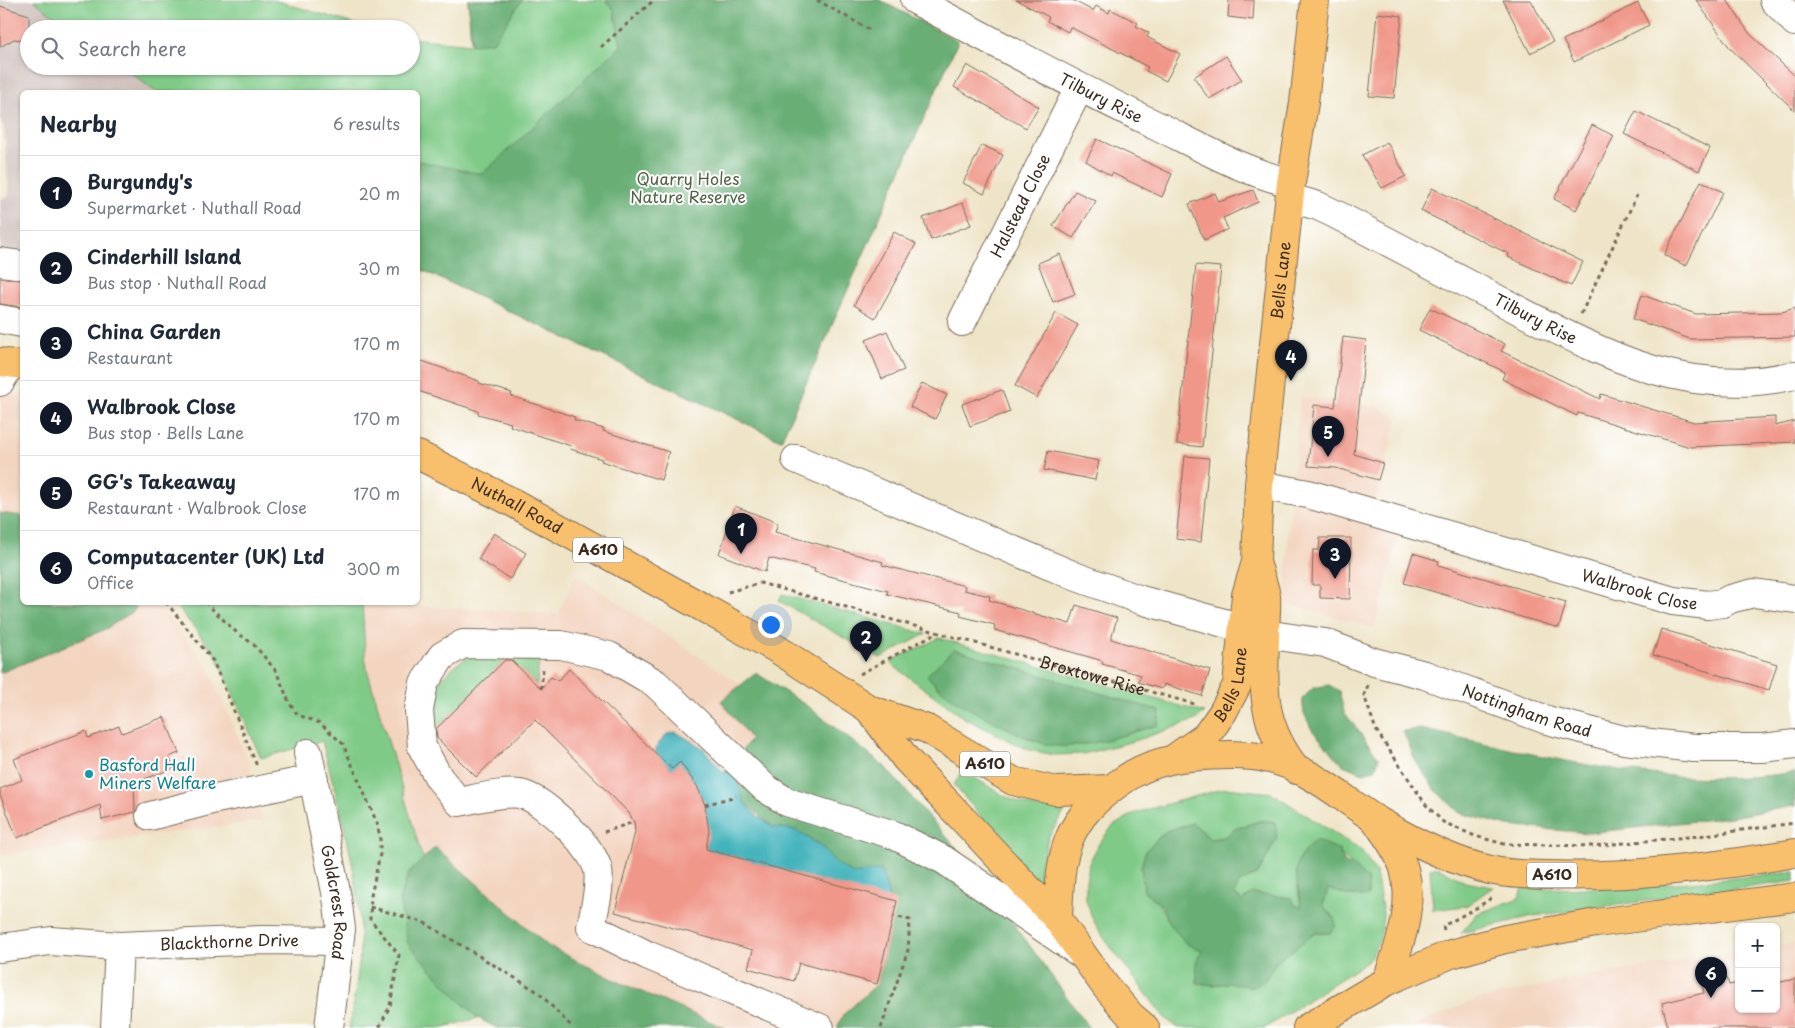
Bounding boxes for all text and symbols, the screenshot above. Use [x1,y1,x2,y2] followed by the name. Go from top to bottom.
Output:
[20,20,420,75] search box
[38,34,66,62] icon: search
[78,34,187,62] text: Search here
[1055,66,1147,128] street label: Tilbury Rise
[40,107,117,139] text: Nearby
[333,111,400,135] text: 6 results
[983,149,1055,261] street label: Halstead Close
[630,166,746,208] park label: Quarry Holes Nature Reserve
[87,167,192,195] text: Burgundy's
[52,181,60,205] text: 1
[359,181,400,205] text: 20 m
[87,195,302,219] text: Supermarket · Nuthall Road
[1264,240,1296,321] street label: Bells Lane
[87,242,241,270] text: Cinderhill Island
[50,256,62,280] text: 2
[358,256,400,280] text: 30 m
[87,270,267,294] text: Bus stop · Nuthall Road
[1490,286,1581,349] street label: Tilbury Rise
[87,317,221,345] text: China Garden
[51,331,61,355] text: 3
[354,331,400,355] text: 170 m
[1275,340,1307,381] pin: 4
[87,345,173,369] text: Restaurant
[87,392,236,420] text: Walbrook Close
[51,406,61,430] text: 4
[354,406,400,430] text: 170 m
[1312,416,1344,457] pin: 5
[87,420,244,444] text: Bus stop · Bells Lane
[87,467,236,495] text: GG's Takeaway
[467,470,568,539] street label: Nuthall Road
[51,481,61,505] text: 5
[354,481,400,505] text: 170 m
[87,495,307,519] text: Restaurant · Walbrook Close
[725,513,757,554] pin: 1
[573,538,623,562] road number: A610
[1319,538,1351,579] pin: 3
[87,542,324,570] text: Computacenter (UK) Ltd
[50,556,62,580] text: 6
[346,556,400,580] text: 300 m
[1579,562,1699,615] street label: Walbrook Close
[87,570,134,594] text: Office
[758,612,784,638] your location
[850,621,882,662] pin: 2
[1206,646,1252,727] street label: Bells Lane
[1037,648,1148,701] street label: Broxtowe Rise
[1459,677,1594,742] street label: Nottingham Road
[99,752,216,794] place label: Basford Hall Miners Welfare
[960,752,1010,776] road number: A610
[83,768,95,780] marker: Basford Hall Miners Welfare
[316,842,354,961] street label: Goldcrest Road
[1527,862,1577,888] road number: A610
[1735,923,1780,1013] map controls
[1735,923,1780,968] button: +
[159,927,299,955] street label: Blackthorne Drive
[1695,957,1727,998] pin: 6
[1735,968,1780,1013] button: −

